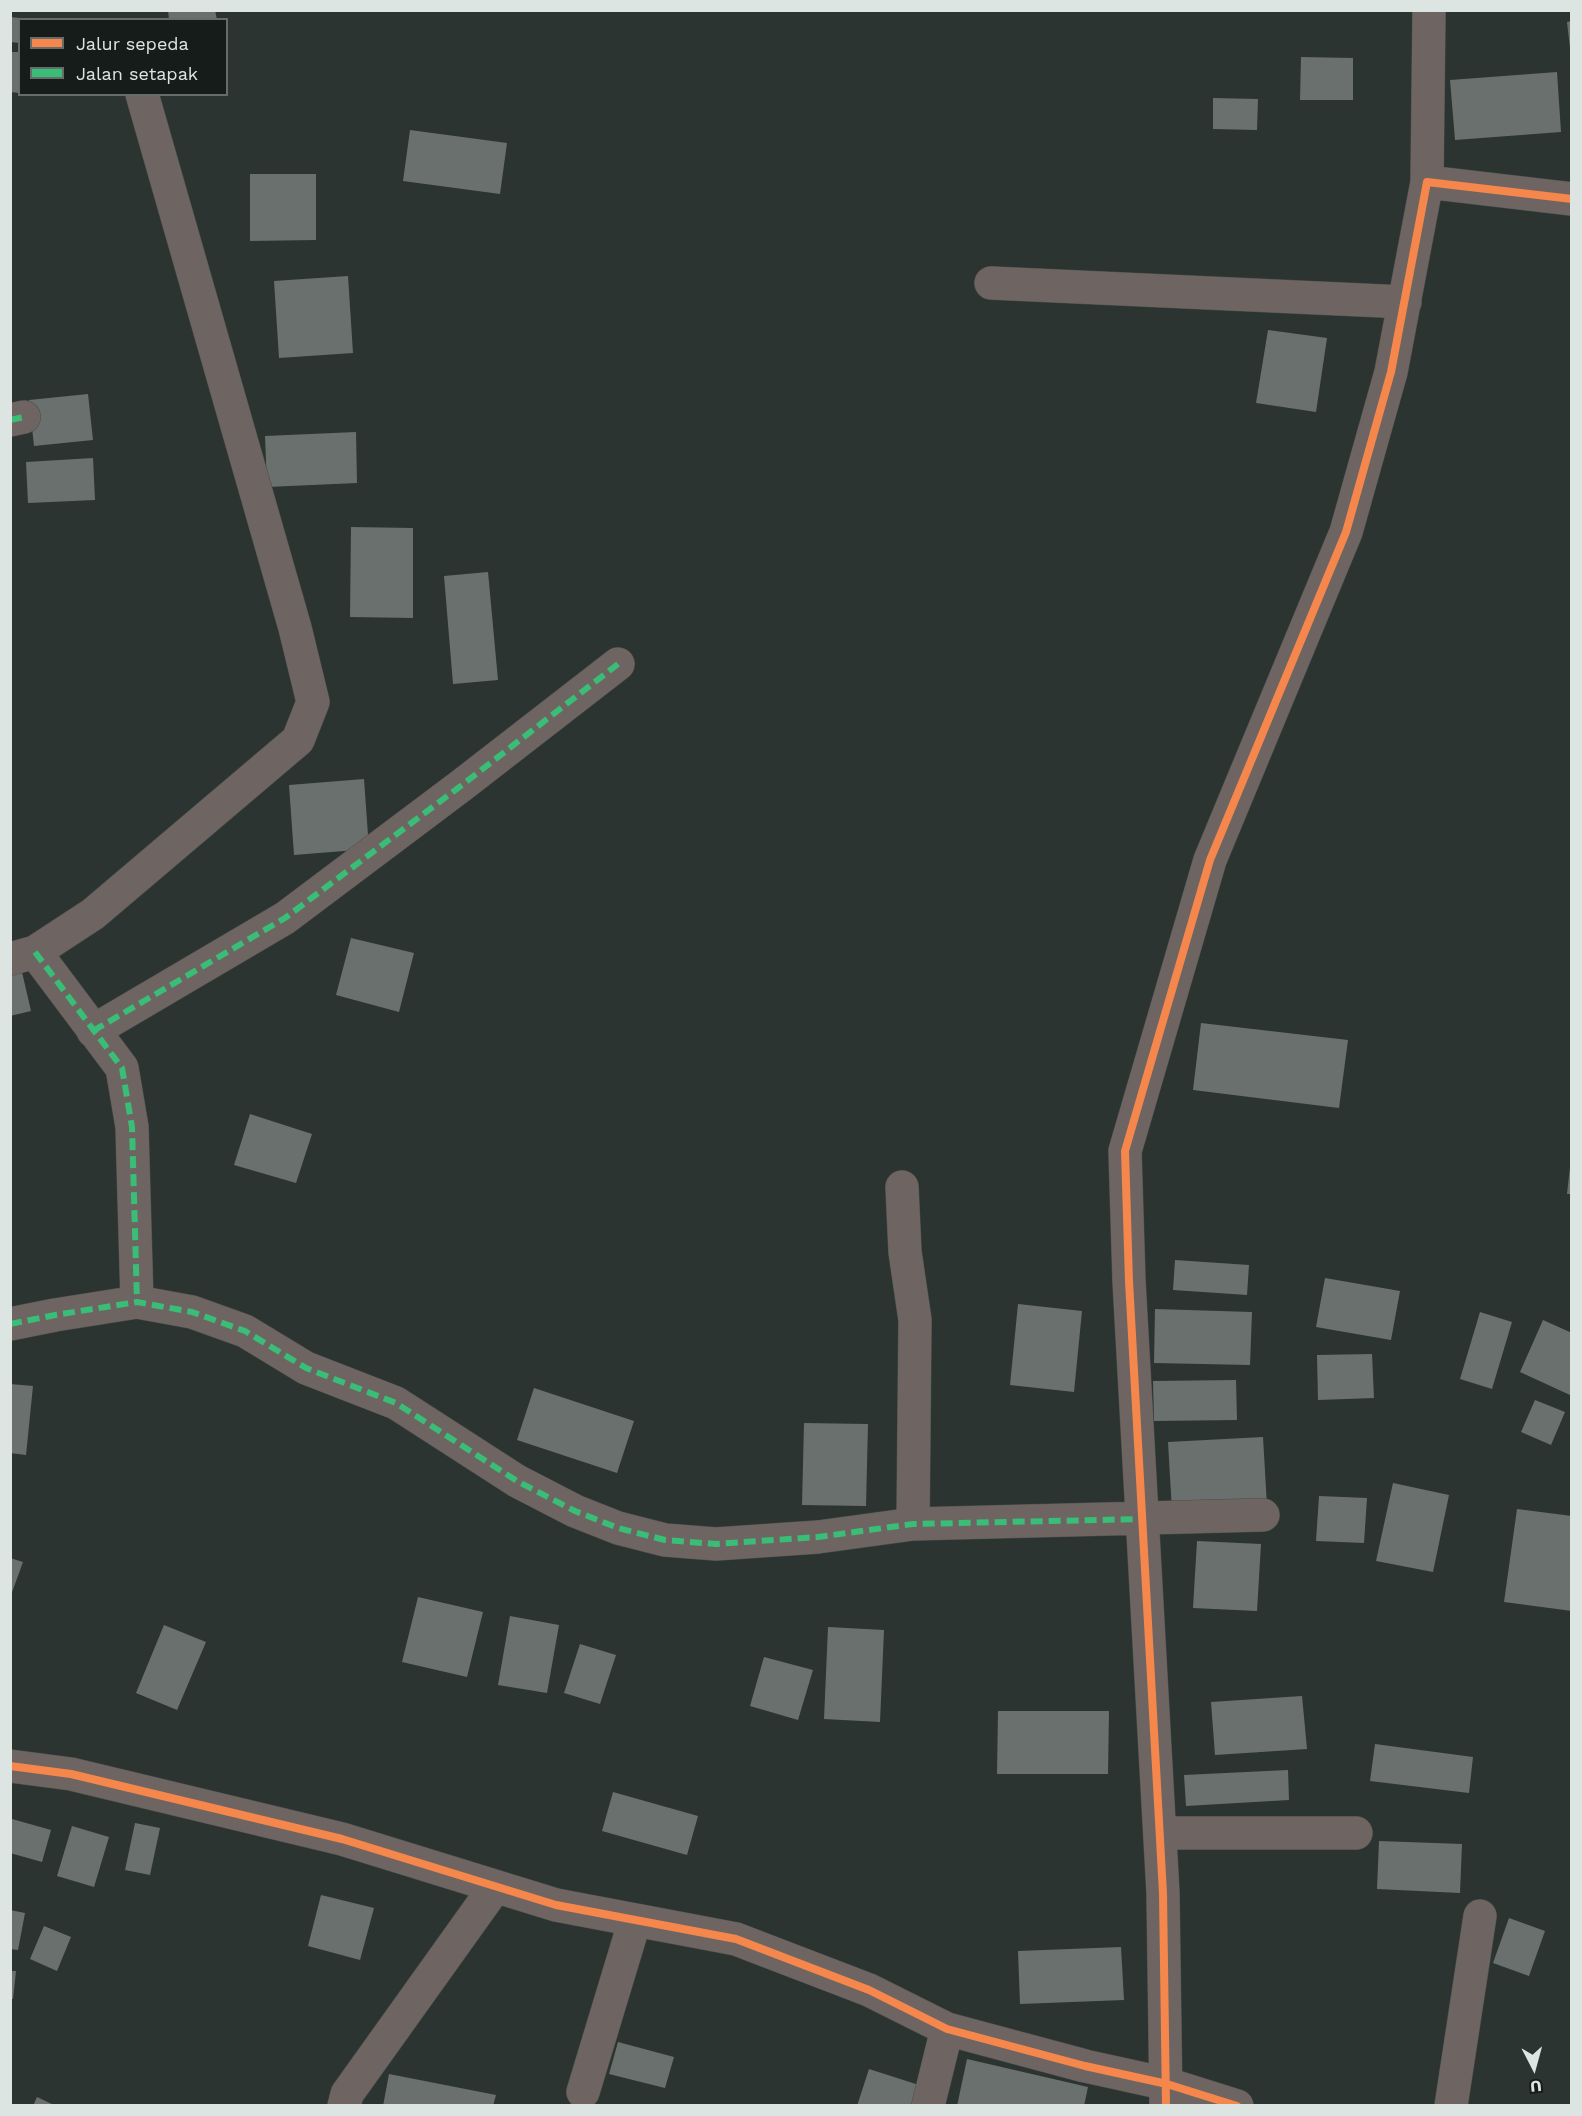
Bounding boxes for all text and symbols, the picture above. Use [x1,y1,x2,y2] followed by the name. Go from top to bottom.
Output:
[18,18,228,96] legend
[76,33,189,54] text: Jalur sepeda
[76,63,198,84] text: Jalan setapak
[1504,2038,1564,2098] north arrow
[1529,2076,1543,2096] text: U

